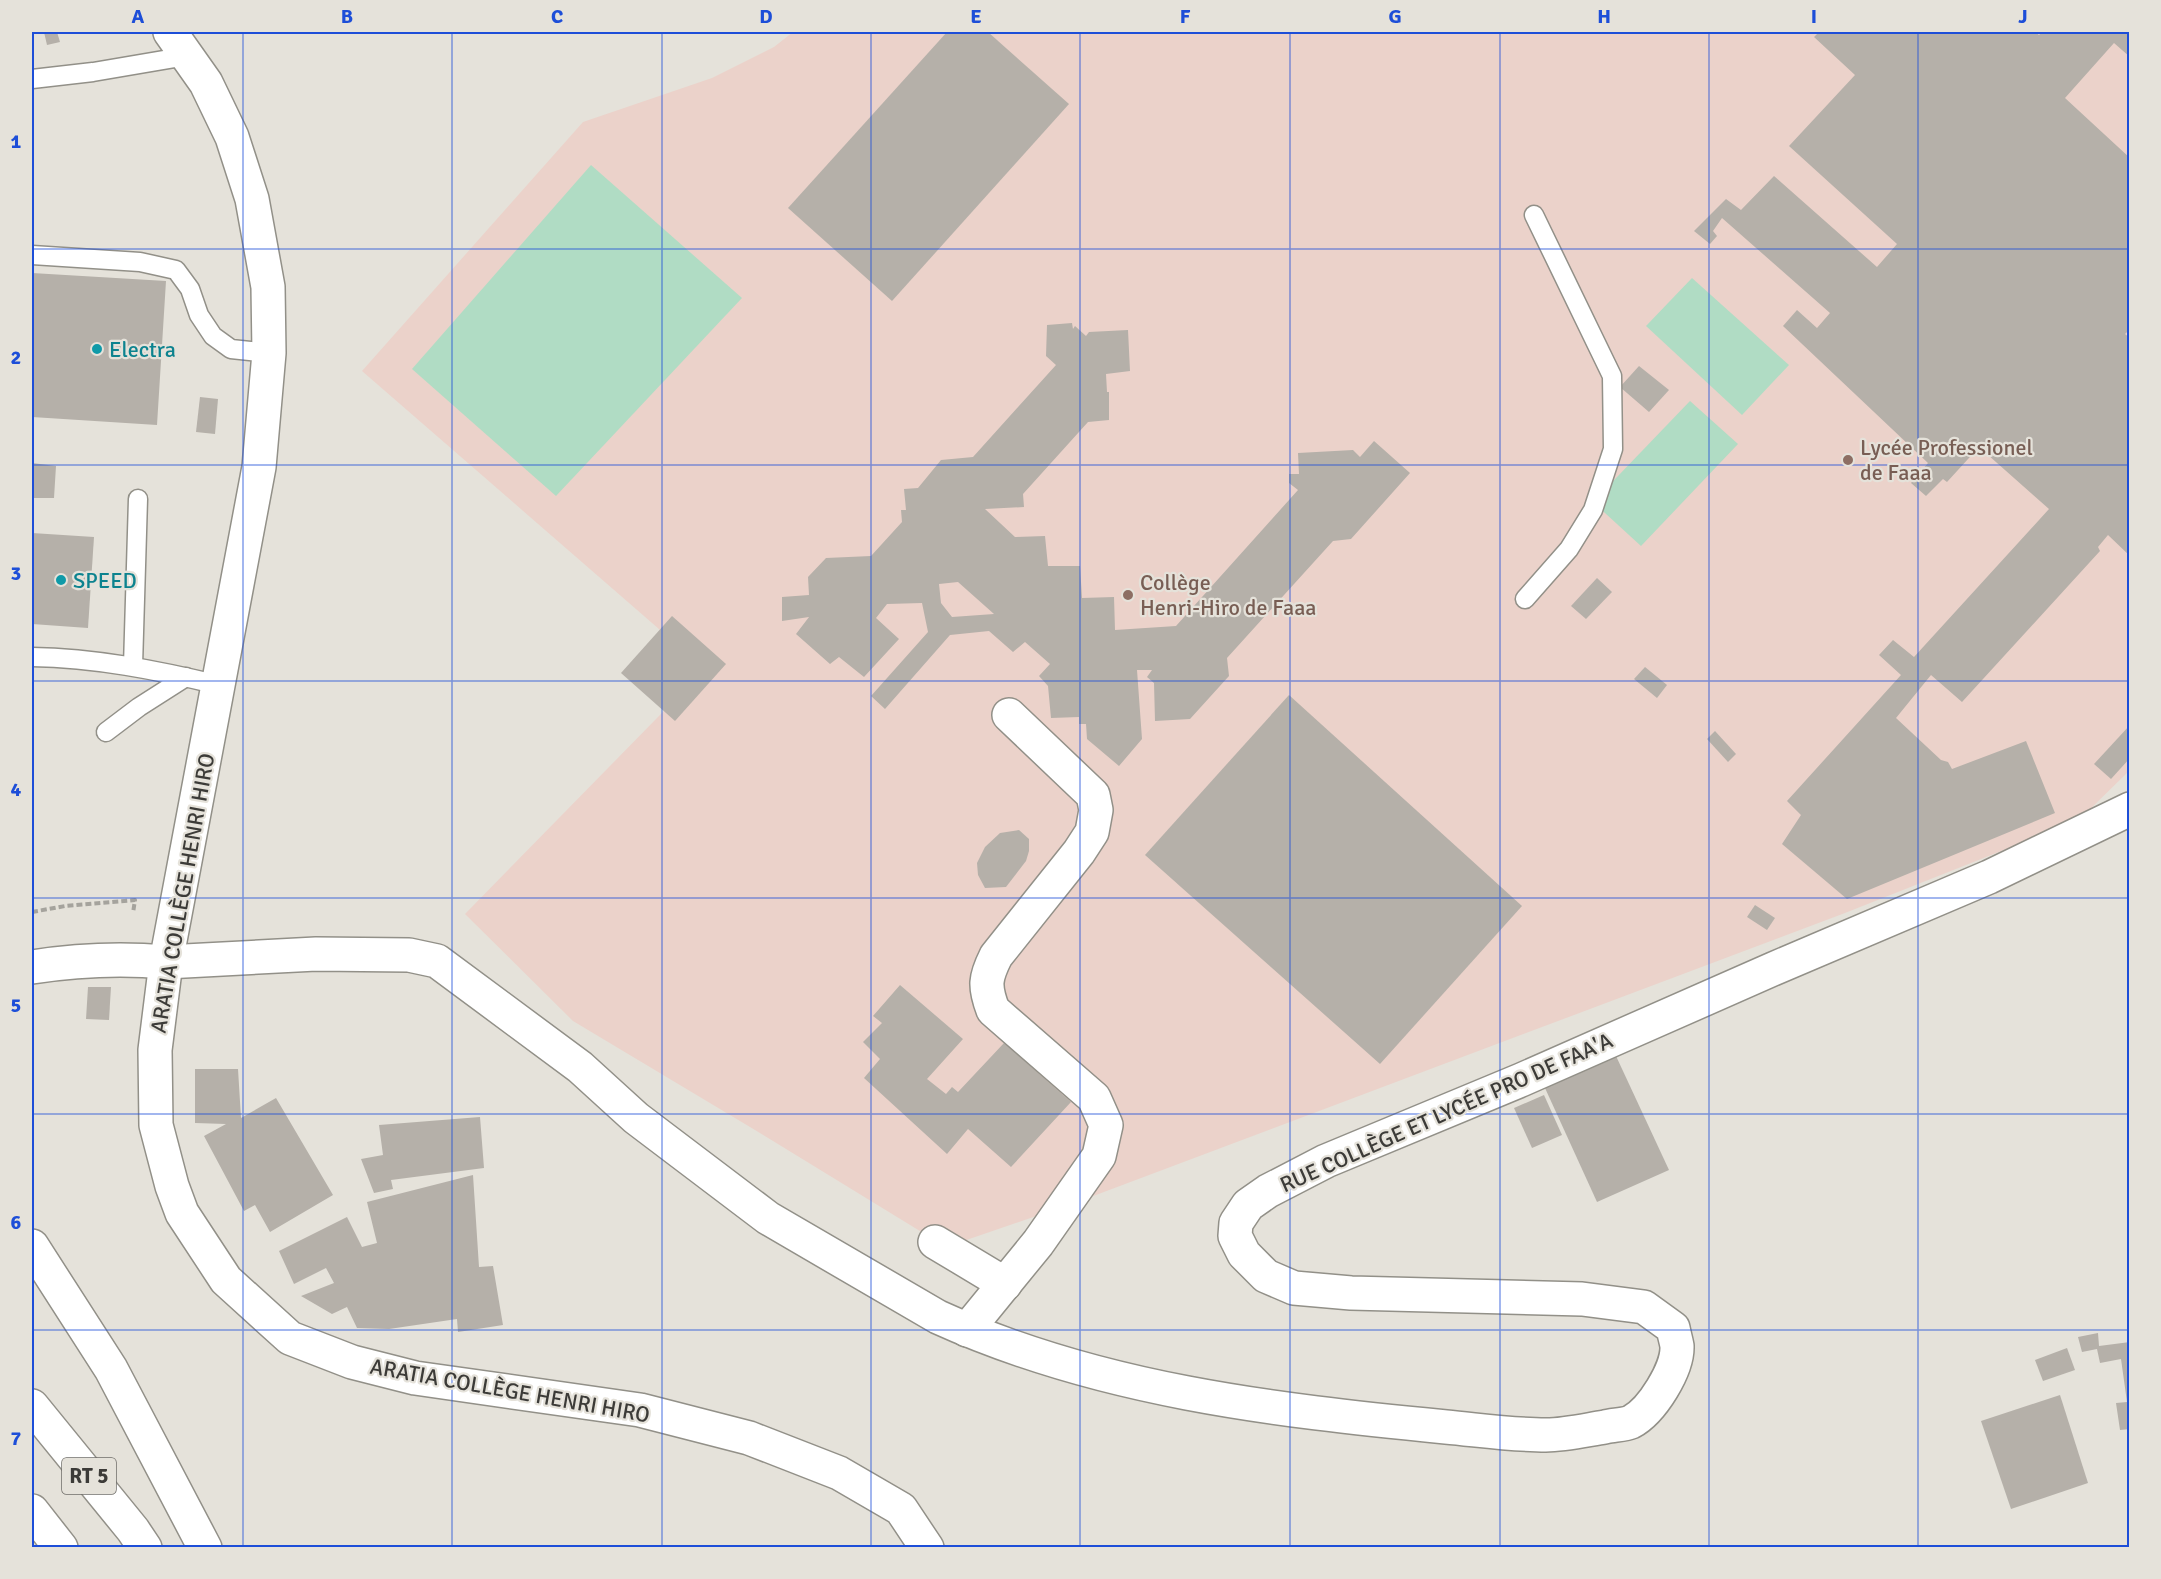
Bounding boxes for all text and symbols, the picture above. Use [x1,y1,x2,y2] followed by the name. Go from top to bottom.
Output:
[132,4,145,29] text: A
[341,4,353,29] text: B
[551,4,563,29] text: C
[759,4,773,29] text: D
[970,4,982,29] text: E
[1180,4,1191,29] text: F
[1388,4,1402,29] text: G
[1597,4,1611,29] text: H
[1811,4,1817,29] text: I
[2018,4,2028,29] text: J
[11,129,22,154] text: 1
[109,336,176,363] place label: Electra
[90,342,104,356] marker: Electra
[11,345,21,370] text: 2
[1860,434,2033,486] place label: Lycée Professionel de Faaa
[1841,453,1855,467] marker: Lycée Professionel de Faaa
[11,561,21,586] text: 3
[73,567,137,594] place label: SPEED
[1140,569,1316,621] place label: Collège Henri-Hiro de Faaa
[54,573,68,587] marker: SPEED
[1121,588,1135,602] marker: Collège Henri-Hiro de Faaa
[145,751,220,1035] street label: ARATIA COLLÈGE HENRI HIRO
[11,777,22,802] text: 4
[11,993,21,1018] text: 5
[1276,1026,1617,1198] street label: RUE COLLÈGE ET LYCÉE PRO DE FAA'A
[11,1210,22,1235] text: 6
[368,1353,652,1428] street label: ARATIA COLLÈGE HENRI HIRO
[11,1426,22,1451] text: 7
[62,1458,116,1494] road number: RT 5

